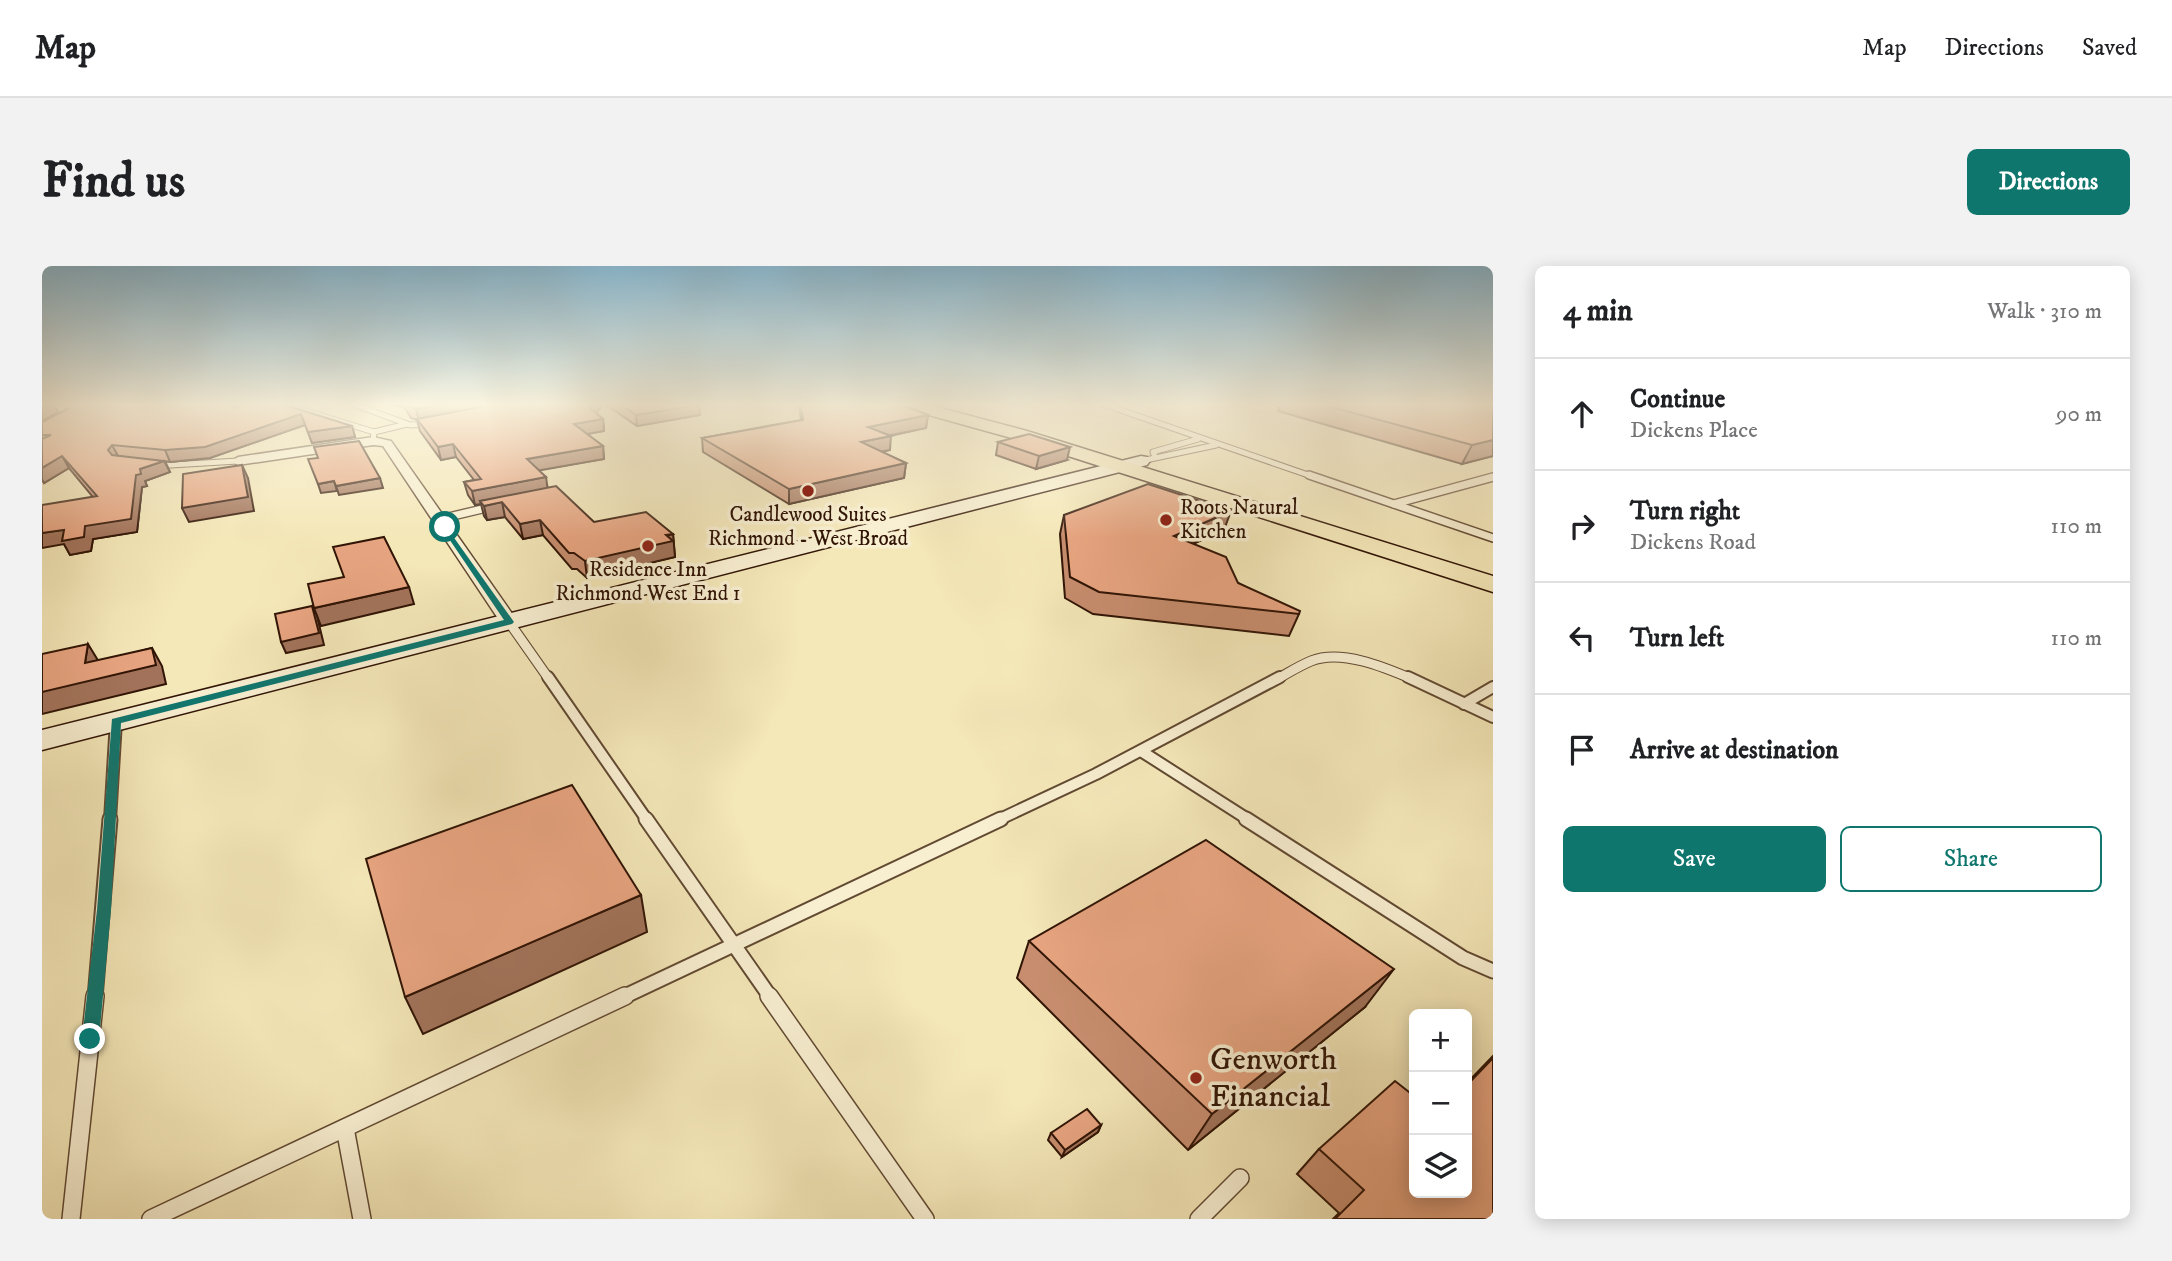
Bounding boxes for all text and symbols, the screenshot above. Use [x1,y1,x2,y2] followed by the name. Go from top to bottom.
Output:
[35,28,96,69] text: Map
[1862,33,1907,63] text: Map
[1945,33,2044,63] text: Directions
[2082,33,2137,63] text: Saved
[1967,149,2130,215] button: Directions
[42,151,185,213] text: Find us
[1563,293,1633,330] text: 4 min
[1987,297,2102,326] text: Walk · 310 m
[1630,383,1725,416] text: Continue
[1563,395,1601,433] icon: ahead
[2056,400,2102,429] text: 90 m
[1630,416,1758,445] text: Dickens Place
[800,483,816,499] marker: Candlewood Suites Richmond - West Broad
[1180,495,1299,545] place label: Roots Natural Kitchen
[1630,495,1740,528] text: Turn right
[708,502,909,552] place label: Candlewood Suites Richmond - West Broad
[1563,507,1601,545] icon: right
[429,511,460,542] route start
[1158,512,1174,528] marker: Roots Natural Kitchen
[2051,512,2102,541] text: 110 m
[1630,528,1756,557] text: Dickens Road
[640,538,656,554] marker: Residence Inn Richmond West End 1
[556,557,740,607] place label: Residence Inn Richmond West End 1
[1563,619,1601,657] icon: left
[1630,622,1724,655] text: Turn left
[2051,624,2102,653] text: 110 m
[1563,731,1601,769] icon: arrive
[1630,734,1839,767] text: Arrive at destination
[1563,826,1826,892] button: Save
[1840,826,2102,892] button: Share
[1409,1009,1472,1198] map controls
[1409,1009,1472,1072] button: +
[74,1023,105,1054] route end
[1210,1040,1337,1117] place label: Genworth Financial
[1188,1070,1204,1086] marker: Genworth Financial
[1409,1072,1472,1135] button: −
[1409,1135,1472,1198] button: layers

